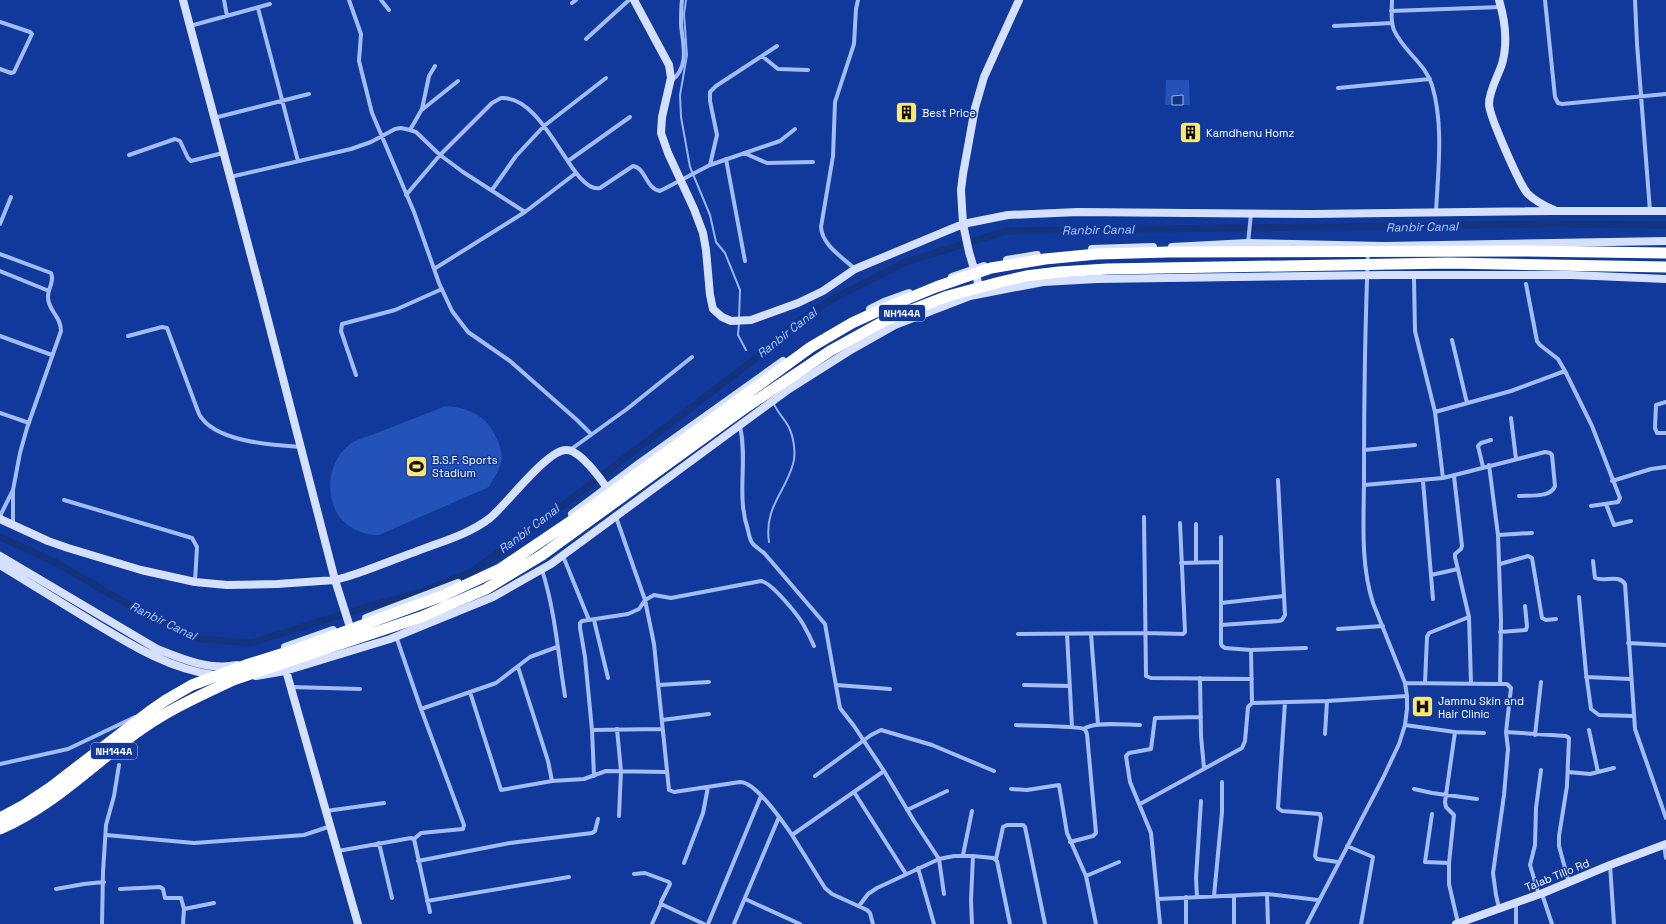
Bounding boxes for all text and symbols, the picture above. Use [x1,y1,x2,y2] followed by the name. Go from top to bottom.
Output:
[893,100,919,126] building icon: Best Price
[922,106,976,120] place label: Best Price
[1177,120,1203,146] building icon: Kamdhenu Homz
[1206,126,1295,140] place label: Kamdhenu Homz
[1386,218,1460,236] water label: Ranbir Canal
[1062,221,1136,239] water label: Ranbir Canal
[754,303,822,361] water label: Ranbir Canal
[879,305,925,321] road number: NH144A
[403,453,429,479] sports icon: B.S.F. Sports Stadium
[432,453,498,480] place label: B.S.F. Sports Stadium
[495,500,564,557] water label: Ranbir Canal
[127,598,201,645] water label: Ranbir Canal
[1410,694,1436,720] hospital icon: Jammu Skin and Hair Clinic
[1438,694,1524,721] place label: Jammu Skin and Hair Clinic
[91,743,137,759] road number: NH144A
[1523,856,1591,894] street label: Talab Tillo Rd

